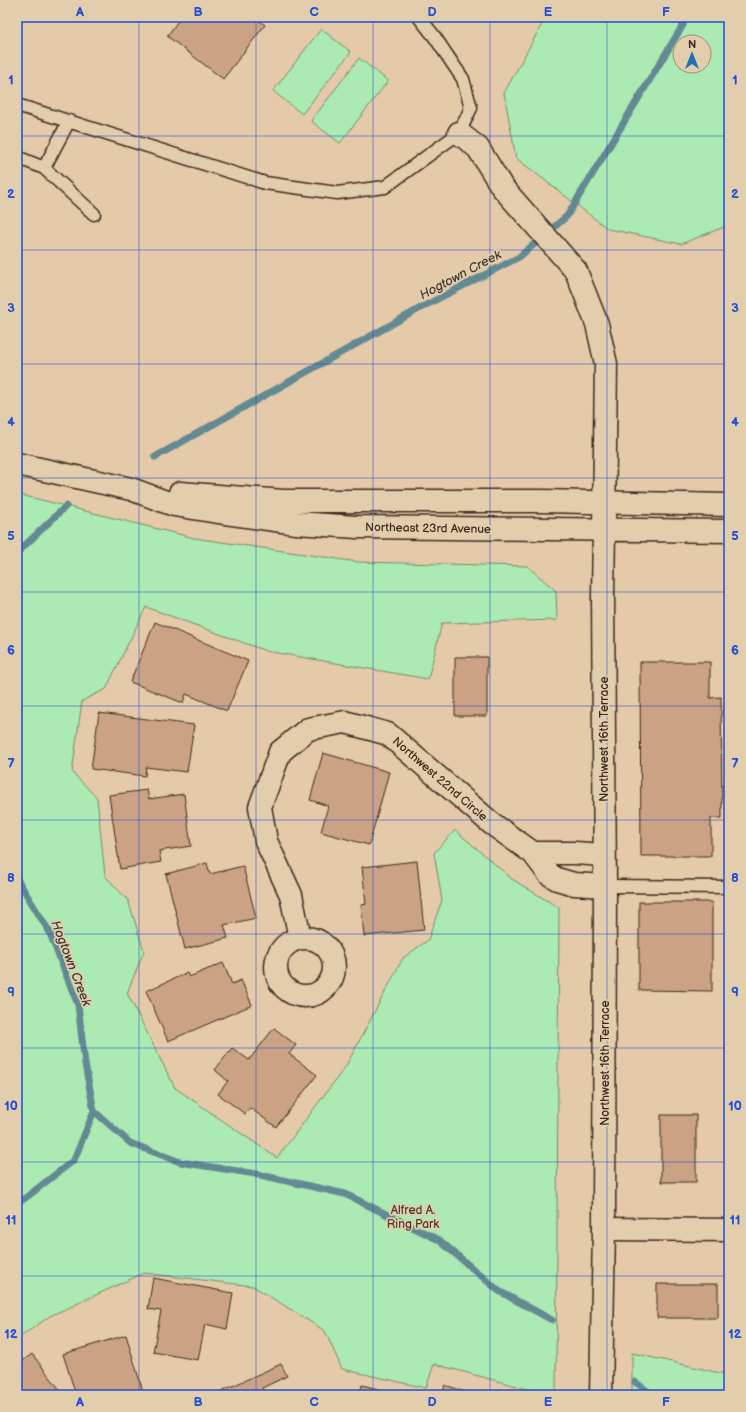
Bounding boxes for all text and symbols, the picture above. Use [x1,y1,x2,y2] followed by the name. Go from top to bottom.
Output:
[75,4,84,20] text: A
[193,4,203,20] text: B
[309,4,319,20] text: C
[427,4,437,20] text: D
[544,4,553,20] text: E
[662,4,670,20] text: F
[672,34,712,74] north arrow
[688,38,696,51] text: N
[8,72,14,88] text: 1
[732,72,738,88] text: 1
[7,186,15,202] text: 2
[731,186,739,202] text: 2
[417,246,505,303] water label: Hogtown Creek
[7,300,15,316] text: 3
[731,300,739,316] text: 3
[7,414,15,430] text: 4
[731,414,739,430] text: 4
[365,520,491,537] street label: Northeast 23rd Avenue
[7,528,15,544] text: 5
[731,528,739,544] text: 5
[7,642,15,658] text: 6
[731,642,739,658] text: 6
[597,676,612,802] street label: Northwest 16th Terrace
[389,734,490,825] street label: Northwest 22nd Circle
[7,756,15,772] text: 7
[731,756,739,772] text: 7
[7,870,15,886] text: 8
[731,870,739,886] text: 8
[47,918,95,1009] water label: Hogtown Creek
[7,984,15,1000] text: 9
[731,984,739,1000] text: 9
[598,1000,613,1126] street label: Northwest 16th Terrace
[4,1098,18,1114] text: 10
[728,1098,742,1114] text: 10
[387,1203,439,1232] park label: Alfred A. Ring Park
[6,1212,16,1228] text: 11
[730,1212,740,1228] text: 11
[4,1326,18,1342] text: 12
[728,1326,742,1342] text: 12
[75,1394,84,1410] text: A
[193,1394,203,1410] text: B
[309,1394,319,1410] text: C
[427,1394,437,1410] text: D
[544,1394,553,1410] text: E
[662,1394,670,1410] text: F

